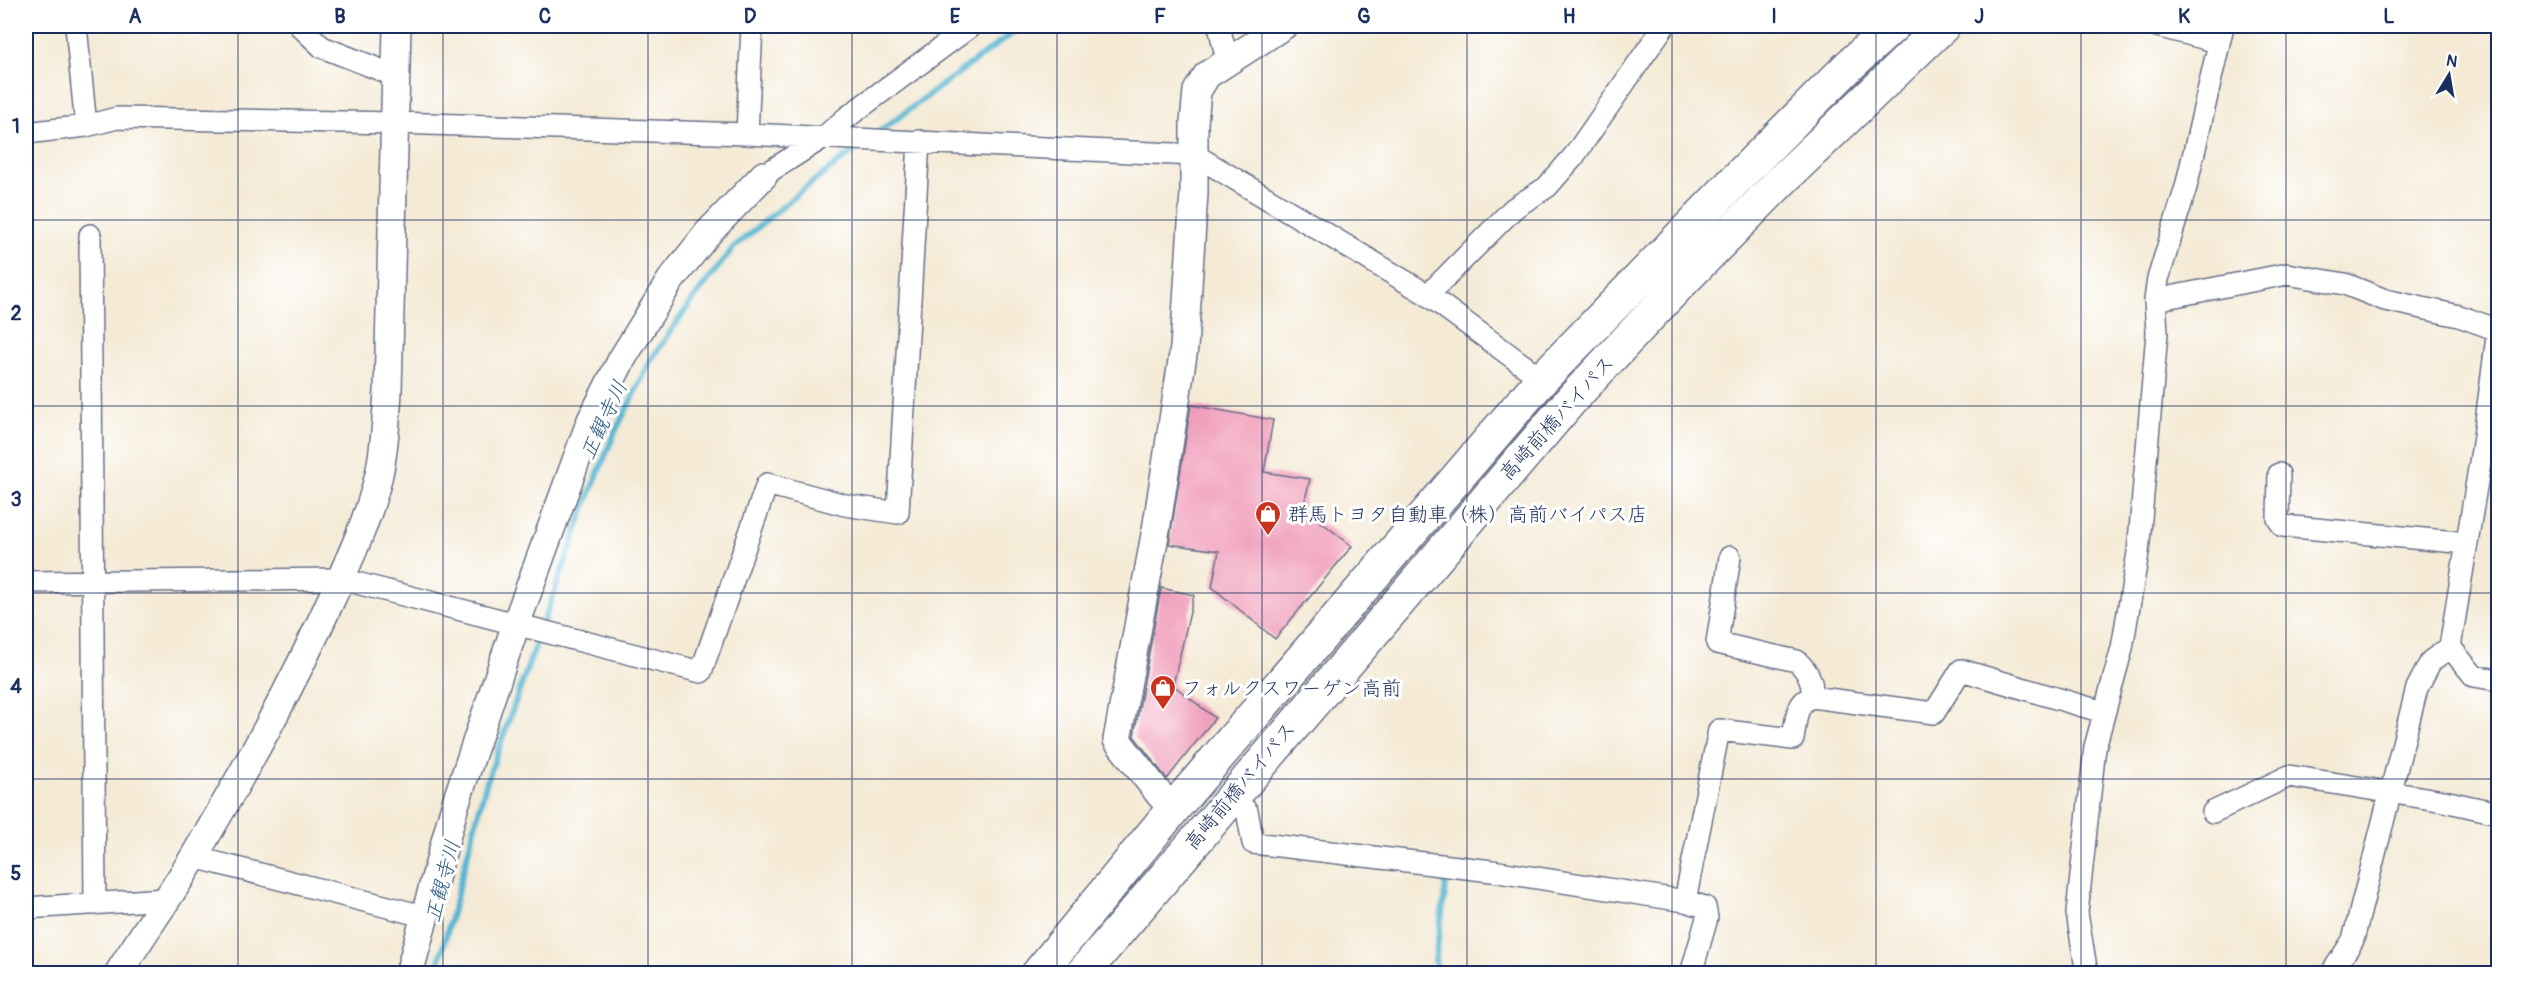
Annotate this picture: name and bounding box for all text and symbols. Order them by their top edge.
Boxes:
text: A [129,4,142,29]
text: B [334,4,346,29]
text: C [539,4,551,29]
text: D [744,4,757,29]
text: E [950,4,961,29]
text: F [1154,4,1166,29]
text: G [1357,4,1371,29]
text: H [1563,4,1576,29]
text: I [1771,4,1777,29]
text: J [1974,4,1984,29]
text: K [2178,4,2190,29]
text: L [2383,4,2395,29]
north arrow [2419,45,2479,105]
text: N [2444,50,2459,72]
text: 1 [12,114,20,139]
text: 2 [10,301,22,326]
street label: 高崎前橋バイパス [1494,350,1620,486]
water label: 正観寺川 [574,376,634,464]
text: 3 [10,487,22,512]
shop icon: 群馬トヨタ自動車（株）高前バイパス店 [1253,499,1283,537]
place label: 群馬トヨタ自動車（株）高前バイパス店 [1288,502,1648,527]
shop icon: フォルクスワーゲン高前 [1148,673,1178,711]
text: 4 [10,674,22,699]
place label: フォルクスワーゲン高前 [1182,676,1402,701]
street label: 高崎前橋バイパス [1179,717,1301,855]
water label: 正観寺川 [419,837,467,925]
text: 5 [11,861,22,886]

